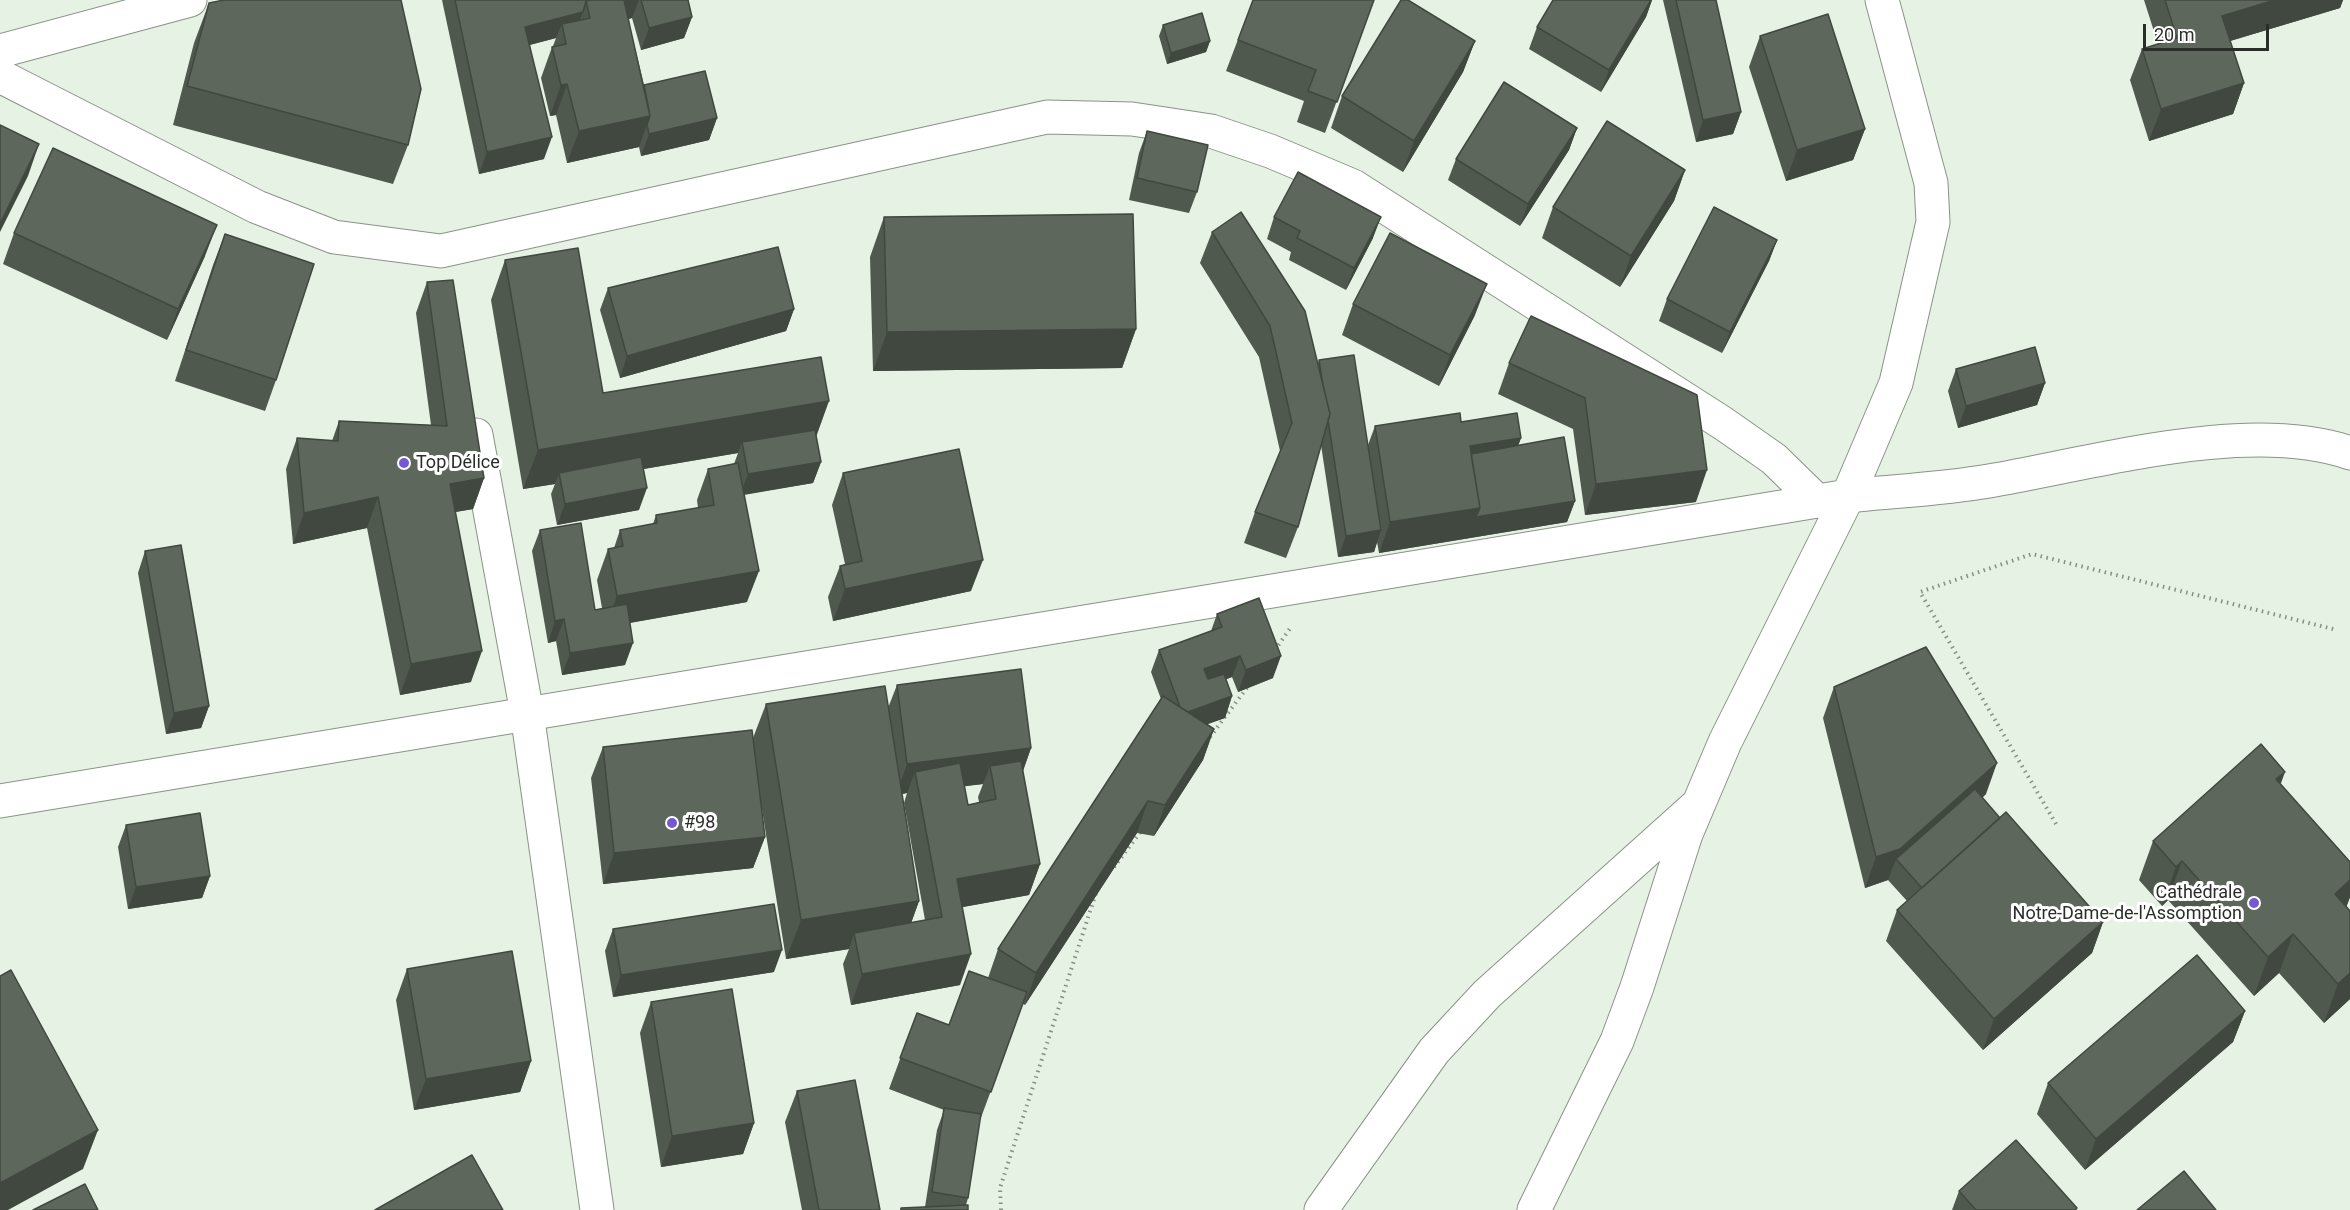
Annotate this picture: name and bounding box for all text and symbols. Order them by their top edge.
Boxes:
scale bar [2146,12,2272,50]
text: 20 m [2154,24,2194,45]
place label: Top Délice [416,452,500,474]
marker: Top Délice [397,456,411,470]
place label: #98 [684,812,715,834]
marker: #98 [665,816,679,830]
place label: Cathédrale Notre-Dame-de-l'Assomption [2013,882,2242,924]
marker: Cathédrale Notre-Dame-de-l'Assomption [2247,896,2261,910]

